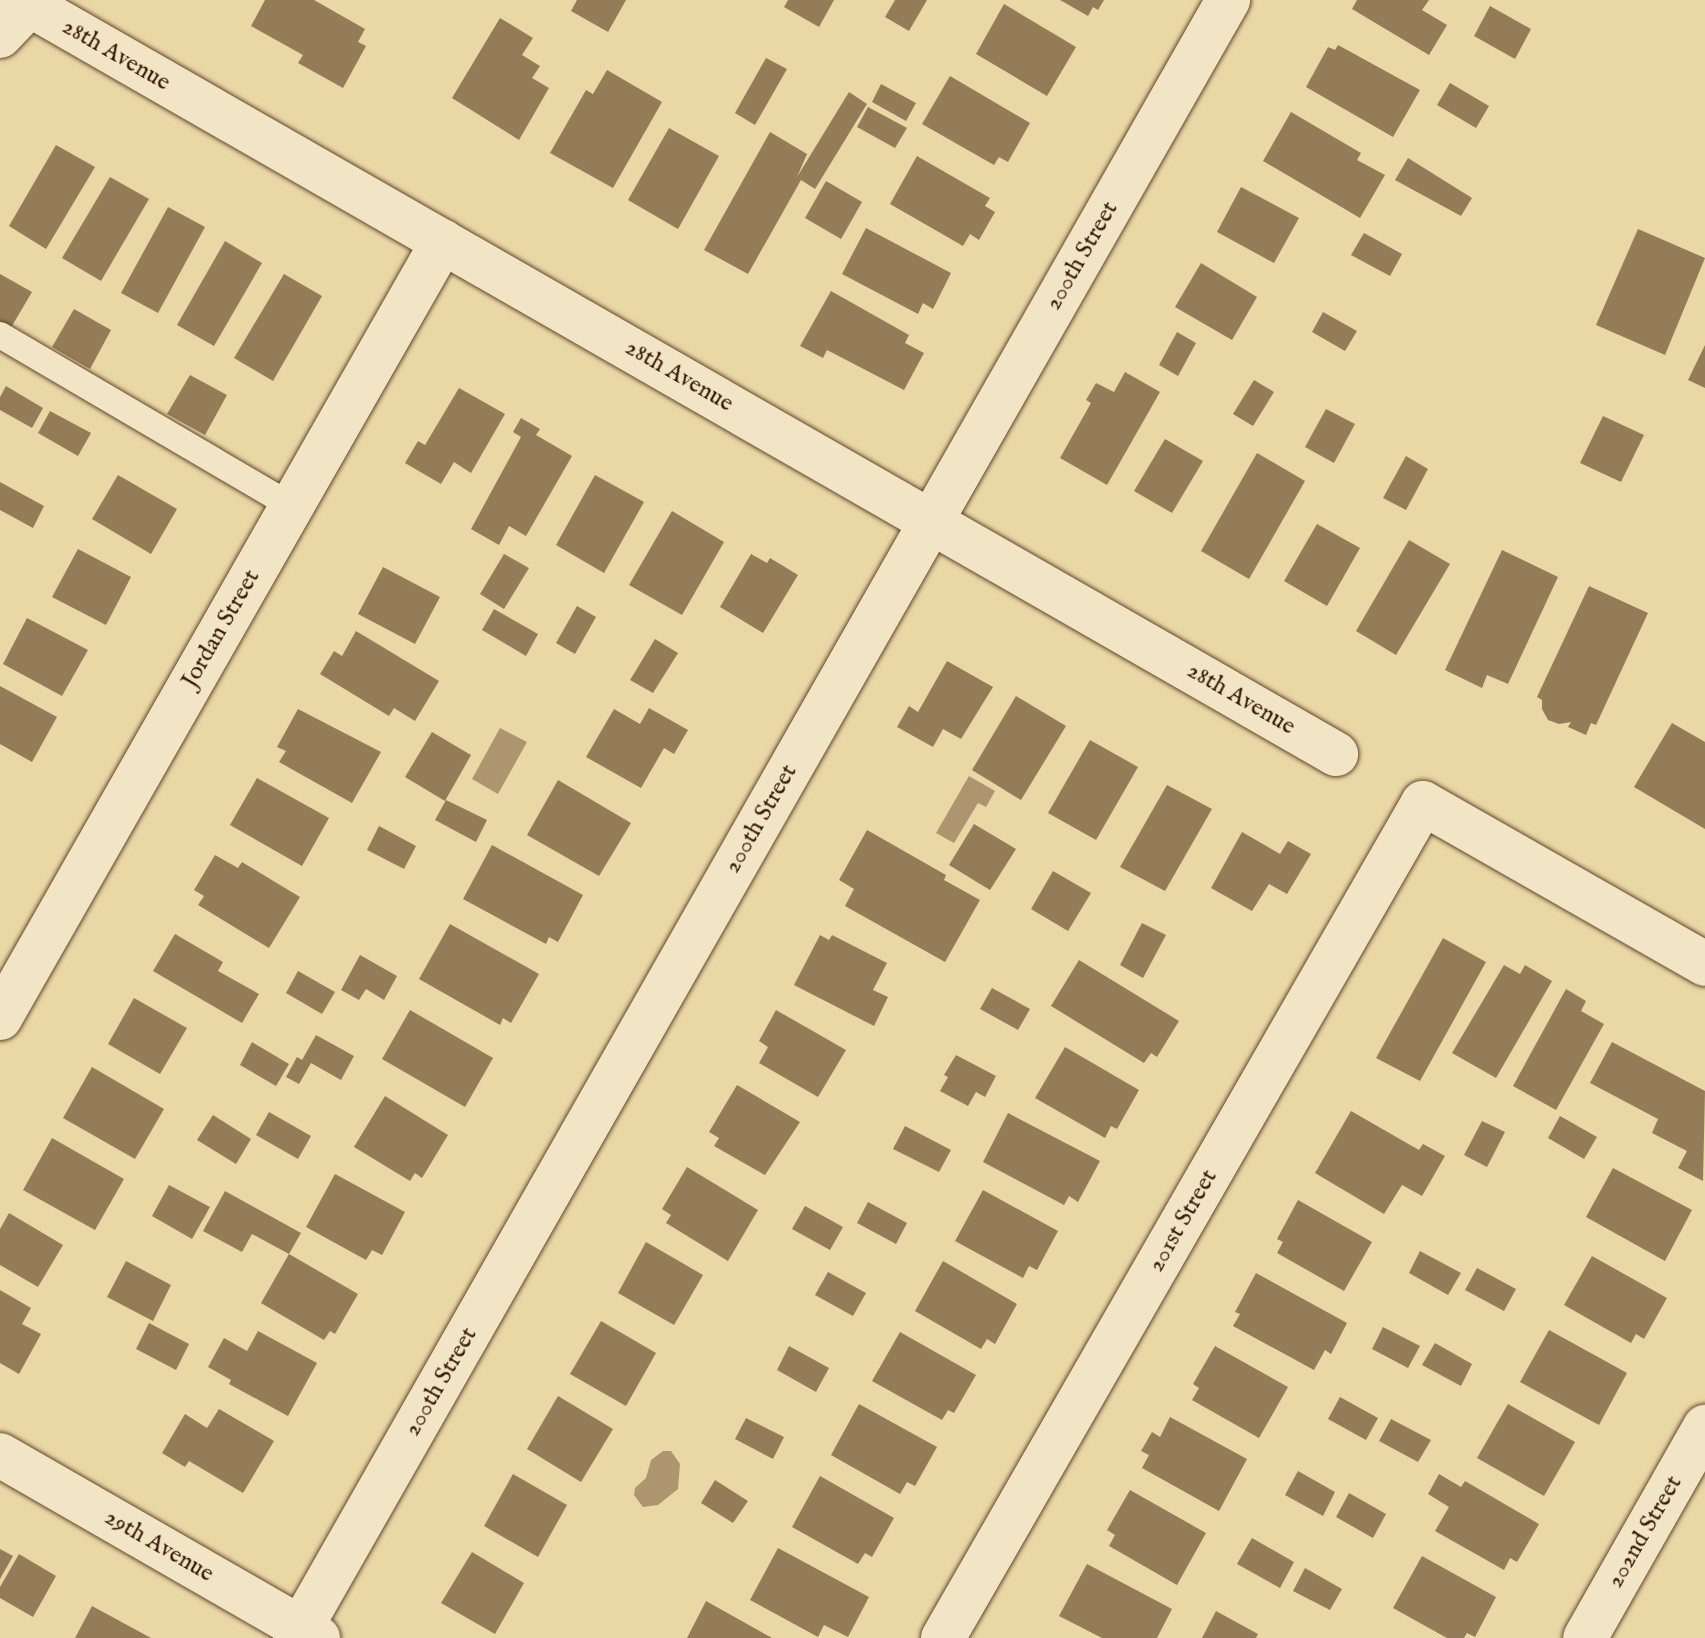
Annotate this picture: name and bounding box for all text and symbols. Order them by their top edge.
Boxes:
street label: 28th Avenue [57,12,175,98]
street label: 200th Street [1039,197,1125,315]
street label: 28th Avenue [620,333,738,419]
street label: Jordan Street [176,565,266,693]
street label: 28th Avenue [1182,656,1300,742]
street label: 200th Street [718,760,804,878]
street label: 201st Street [1142,1165,1224,1277]
street label: 200th Street [398,1323,484,1441]
street label: 202nd Street [1601,1471,1689,1593]
street label: 29th Avenue [99,1503,219,1589]

